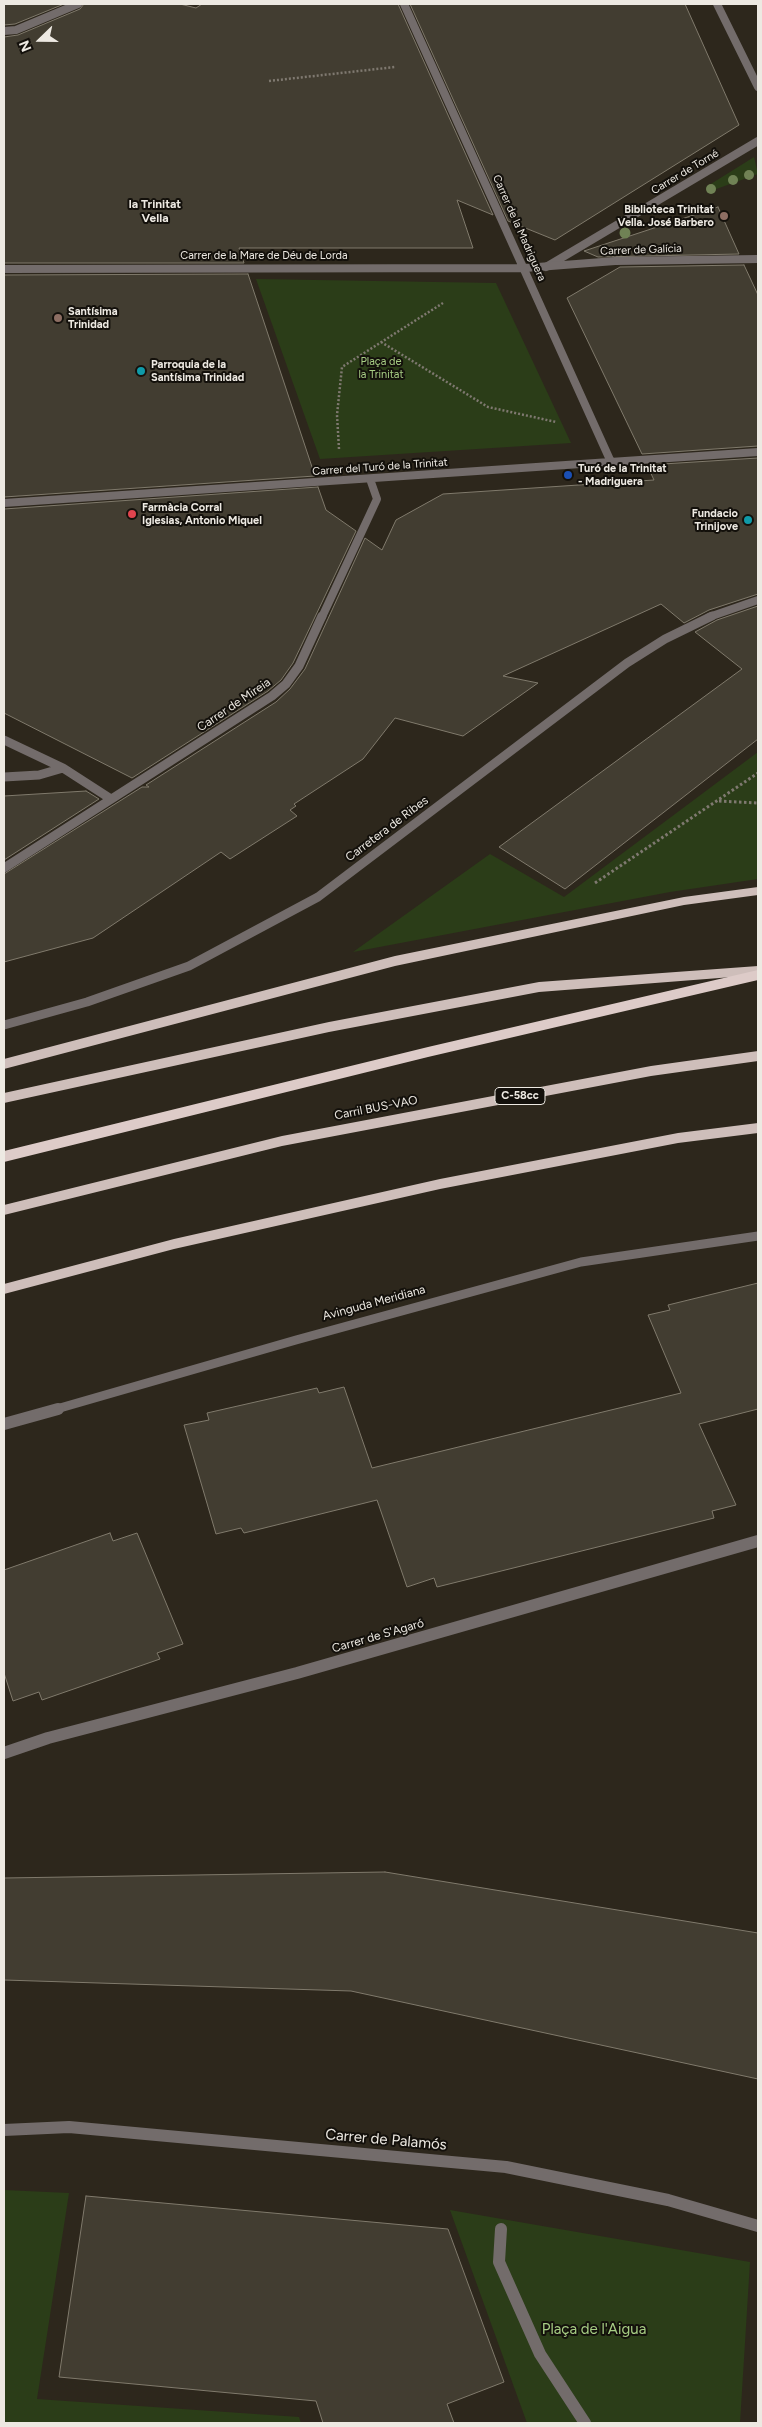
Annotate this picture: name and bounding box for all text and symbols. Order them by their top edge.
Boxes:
north arrow [15,15,65,65]
text: N [16,38,36,54]
street label: Carrer de Torné [649,147,721,197]
street label: Carrer de la Madriguera [490,173,548,283]
district label: la Trinitat Vella [129,197,181,225]
place label: Biblioteca Trinitat Vella. José Barbero [617,203,714,229]
marker: Biblioteca Trinitat Vella. José Barbero [718,210,730,222]
street label: Carrer de Galícia [600,242,682,258]
street label: Carrer de la Mare de Déu de Lorda [180,249,348,263]
place label: Santísima Trinidad [68,305,118,331]
marker: Santísima Trinidad [52,312,64,324]
park label: Plaça de la Trinitat [358,355,404,381]
place label: Parroquia de la Santísima Trinidad [151,358,244,384]
marker: Parroquia de la Santísima Trinidad [135,365,147,377]
street label: Carrer del Turó de la Trinitat [312,456,448,478]
place label: Turó de la Trinitat - Madriguera [578,462,667,488]
marker: Turó de la Trinitat - Madriguera [562,469,574,481]
place label: Farmàcia Corral Iglesias, Antonio Miquel [142,501,262,527]
place label: Fundacio Trinijove [692,507,738,533]
marker: Farmàcia Corral Iglesias, Antonio Miquel [126,508,138,520]
marker: Fundacio Trinijove [742,514,754,526]
street label: Carrer de Mireia [195,675,273,735]
street label: Carretera de Ribes [343,793,431,865]
road number: C-58cc [495,1088,545,1104]
street label: Carril BUS-VAO [333,1093,419,1123]
street label: Avinguda Meridiana [321,1282,427,1324]
street label: Carrer de S'Agaró [330,1616,426,1656]
street label: Carrer de Palamós [325,2126,447,2154]
park label: Plaça de l'Aigua [542,2321,646,2339]

